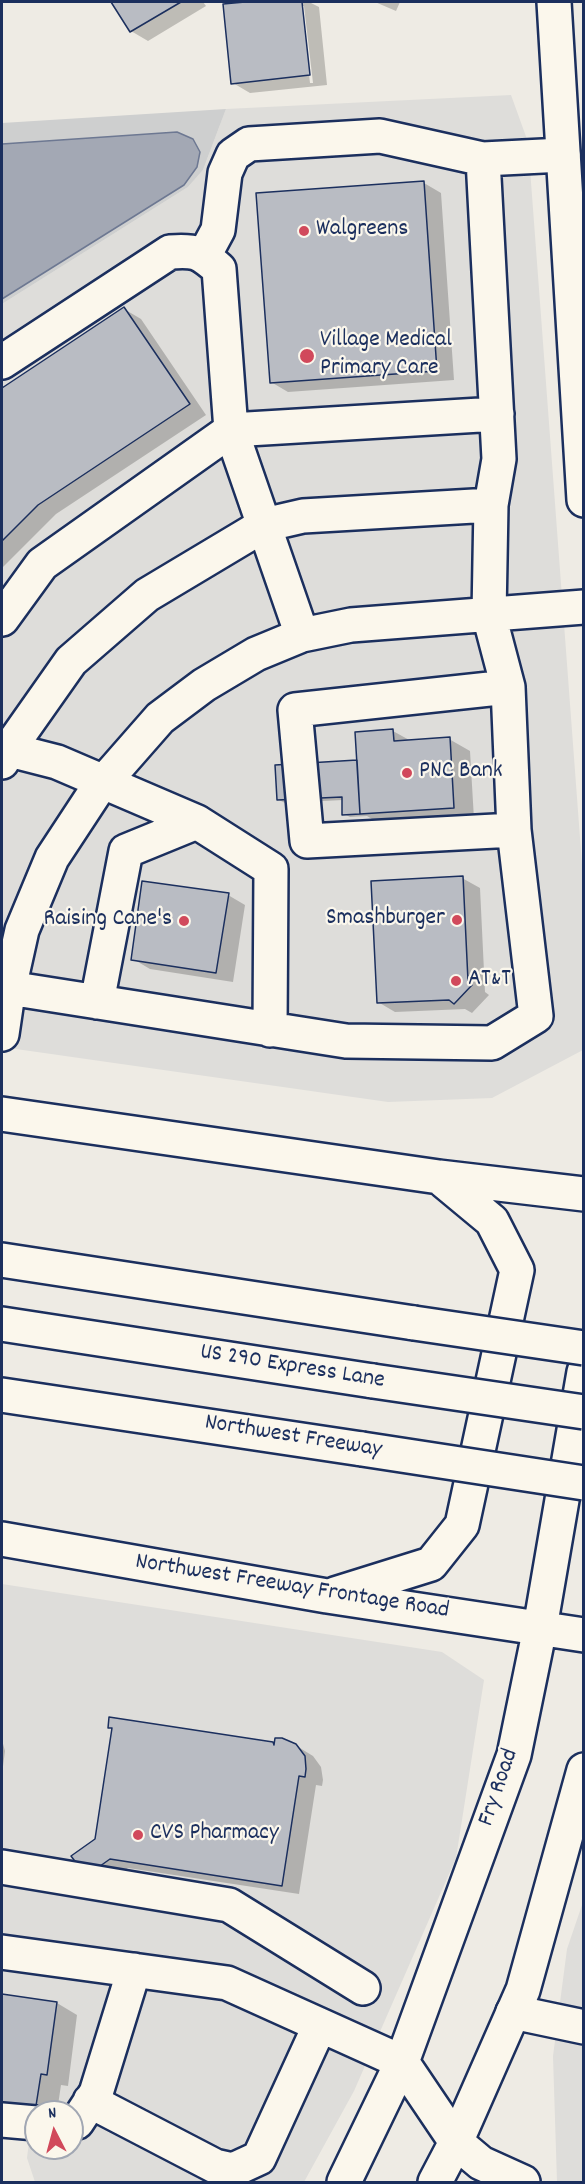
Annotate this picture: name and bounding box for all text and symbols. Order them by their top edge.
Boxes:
place label: Walgreens [316,217,408,245]
marker: Walgreens [297,224,311,238]
place label: Village Medical Primary Care [320,328,452,384]
marker: Village Medical Primary Care [298,347,316,365]
place label: PNC Bank [419,759,503,787]
marker: PNC Bank [400,766,414,780]
place label: Smashburger [326,906,445,934]
place label: Raising Cane's [43,907,172,935]
marker: Smashburger [450,913,464,927]
marker: Raising Cane's [177,914,191,928]
place label: AT&T [468,967,511,995]
marker: AT&T [449,974,463,988]
street label: US 290 Express Lane [198,1339,386,1397]
street label: Northwest Freeway [202,1410,384,1466]
street label: Northwest Freeway Frontage Road [133,1549,451,1627]
street label: Fry Road [473,1746,527,1830]
place label: CVS Pharmacy [150,1821,279,1849]
marker: CVS Pharmacy [131,1828,145,1842]
north arrow [24,2100,84,2160]
text: N [47,2102,57,2125]

